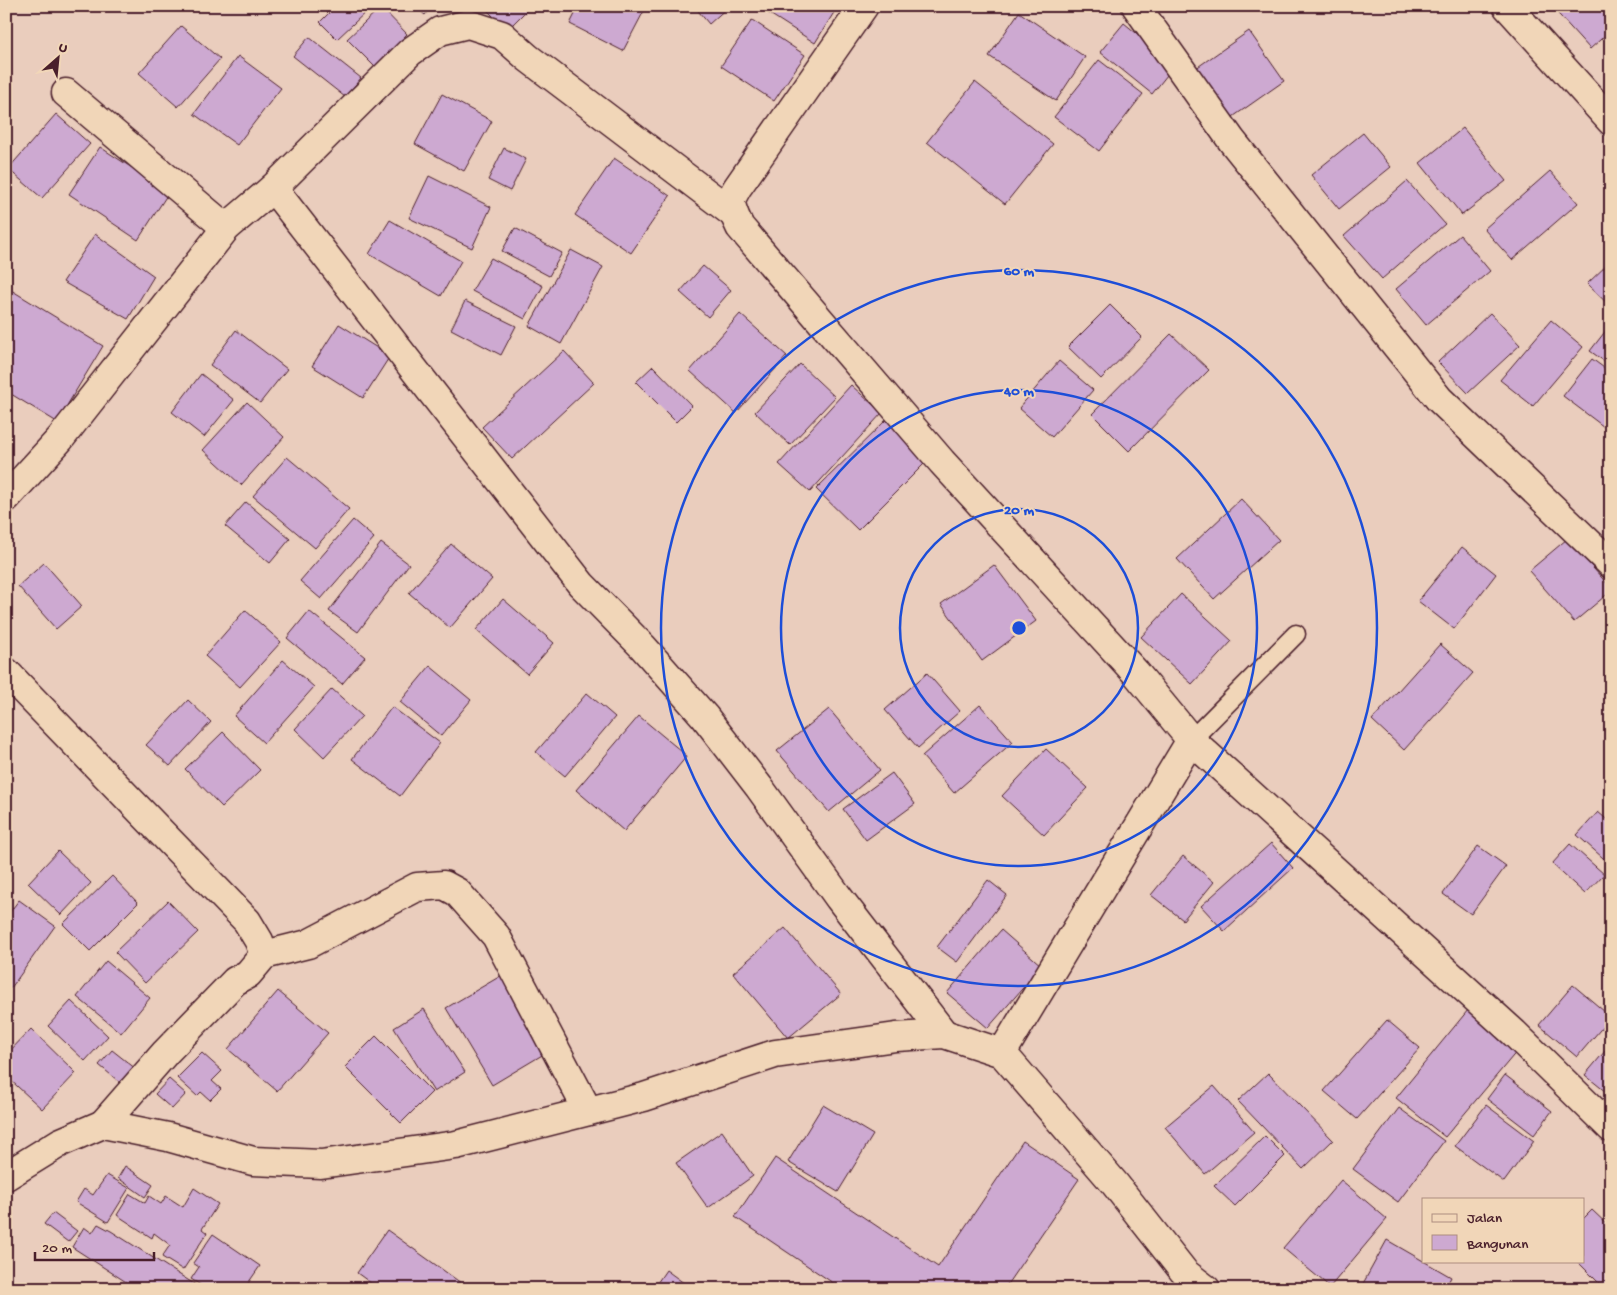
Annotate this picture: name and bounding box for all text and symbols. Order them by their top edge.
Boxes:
north arrow [32,32,82,82]
text: U [55,39,70,58]
text: 60 m [1004,263,1035,281]
text: 40 m [1003,383,1034,401]
text: 20 m [1004,502,1034,520]
centre of rings [1010,619,1028,637]
legend [1422,1198,1584,1262]
text: Jalan [1467,1210,1502,1228]
scale bar [35,1230,154,1262]
text: Bangunan [1466,1236,1528,1254]
text: 20 m [42,1240,72,1258]

